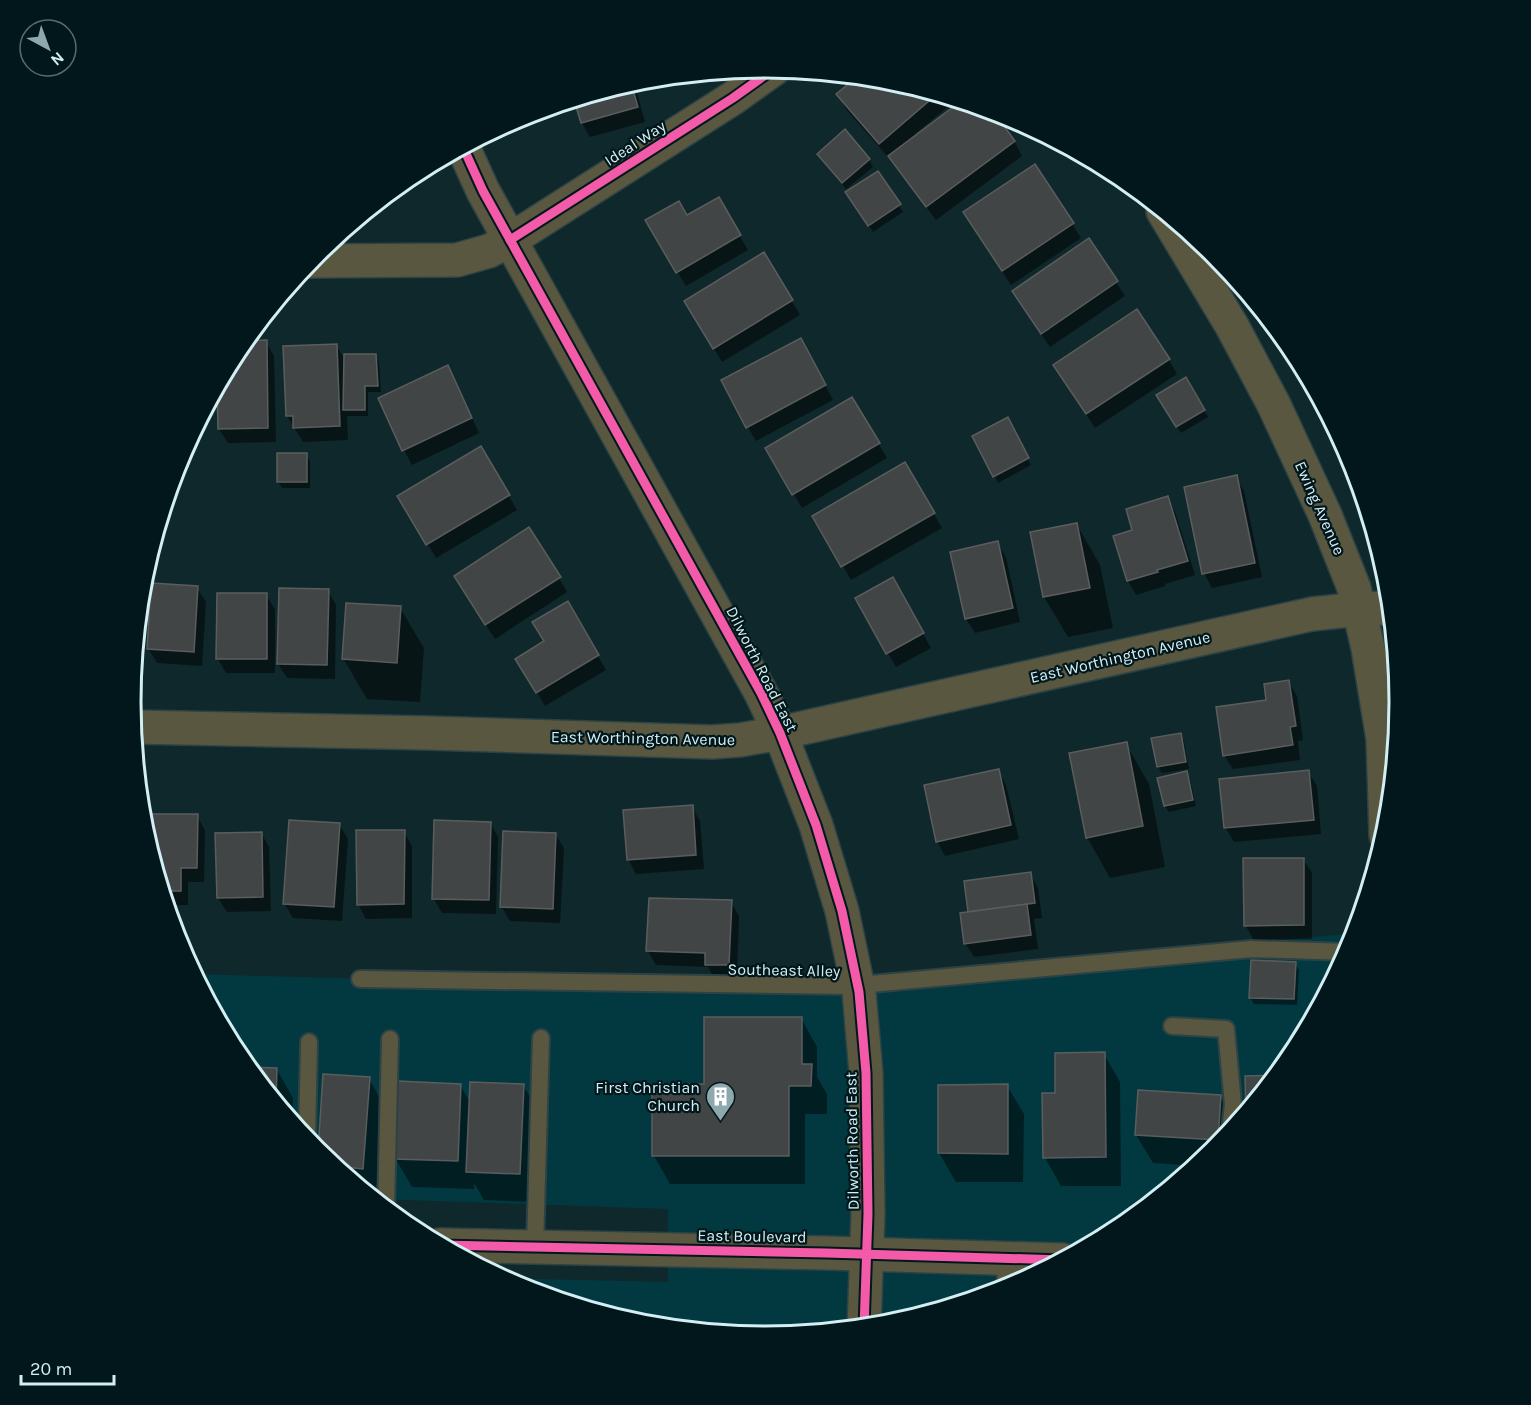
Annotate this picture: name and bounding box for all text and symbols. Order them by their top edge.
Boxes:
north arrow [18,18,78,78]
text: N [47,48,68,70]
street label: Ideal Way [601,116,670,170]
street label: Ewing Avenue [1291,458,1349,558]
street label: Dilworth Road East [722,603,802,735]
street label: East Worthington Avenue [1028,627,1212,687]
street label: East Worthington Avenue [551,727,735,749]
street label: Southeast Alley [727,960,841,980]
street label: Dilworth Road East [841,1072,863,1210]
place label: First Christian Church [595,1078,700,1115]
building icon: First Christian Church [705,1080,737,1122]
street label: East Boulevard [697,1226,807,1246]
scale bar [21,1348,114,1386]
text: 20 m [30,1358,72,1380]

